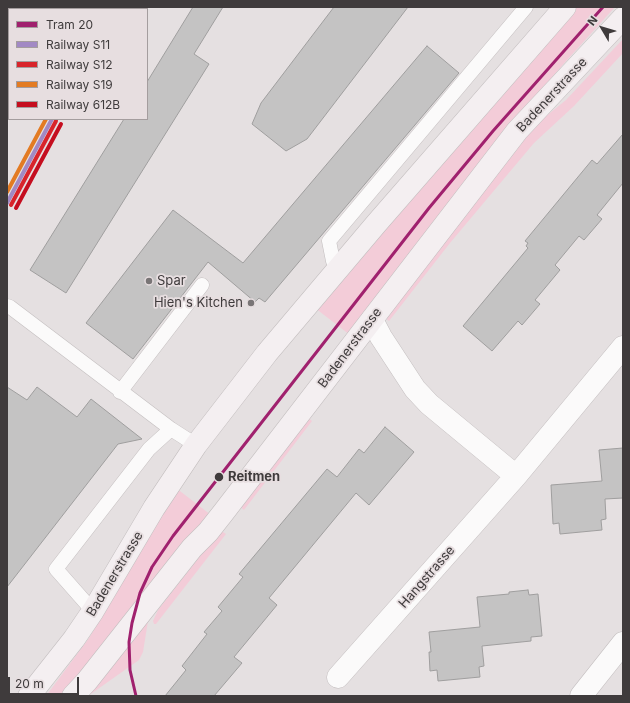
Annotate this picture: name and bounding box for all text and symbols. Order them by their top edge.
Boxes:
legend [8,8,148,120]
north arrow [582,8,622,48]
text: N [584,13,601,28]
text: Tram 20 [46,17,93,32]
text: Railway S11 [46,37,110,52]
street label: Badenerstrasse [514,55,590,135]
text: Railway S12 [46,57,113,72]
text: Railway S19 [46,77,113,92]
text: Railway 612B [46,97,120,112]
place label: Spar [157,273,186,289]
marker: Spar [144,276,154,286]
place label: Hien's Kitchen [154,295,243,311]
marker: Hien's Kitchen [246,298,256,308]
street label: Badenerstrasse [315,305,385,391]
place label: Reitmen [228,469,280,485]
marker: Reitmen [213,471,225,483]
street label: Badenerstrasse [84,529,146,619]
street label: Hangstrasse [396,543,458,611]
scale bar [10,669,81,695]
text: 20 m [15,676,44,691]

